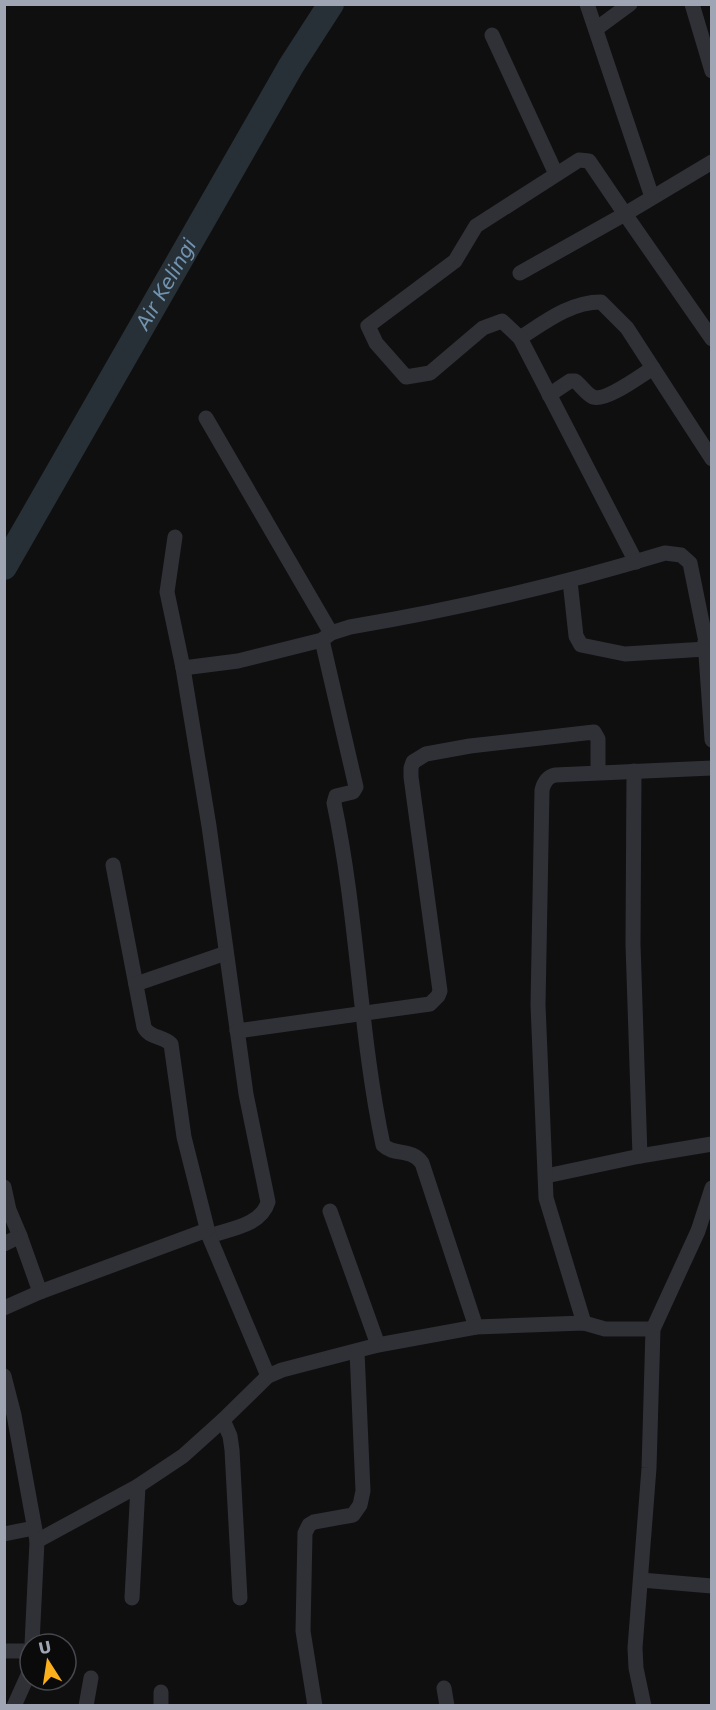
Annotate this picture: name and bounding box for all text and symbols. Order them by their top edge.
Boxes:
water label: Air Kelingi [130,234,202,335]
north arrow [18,1632,78,1692]
text: U [37,1637,53,1658]

